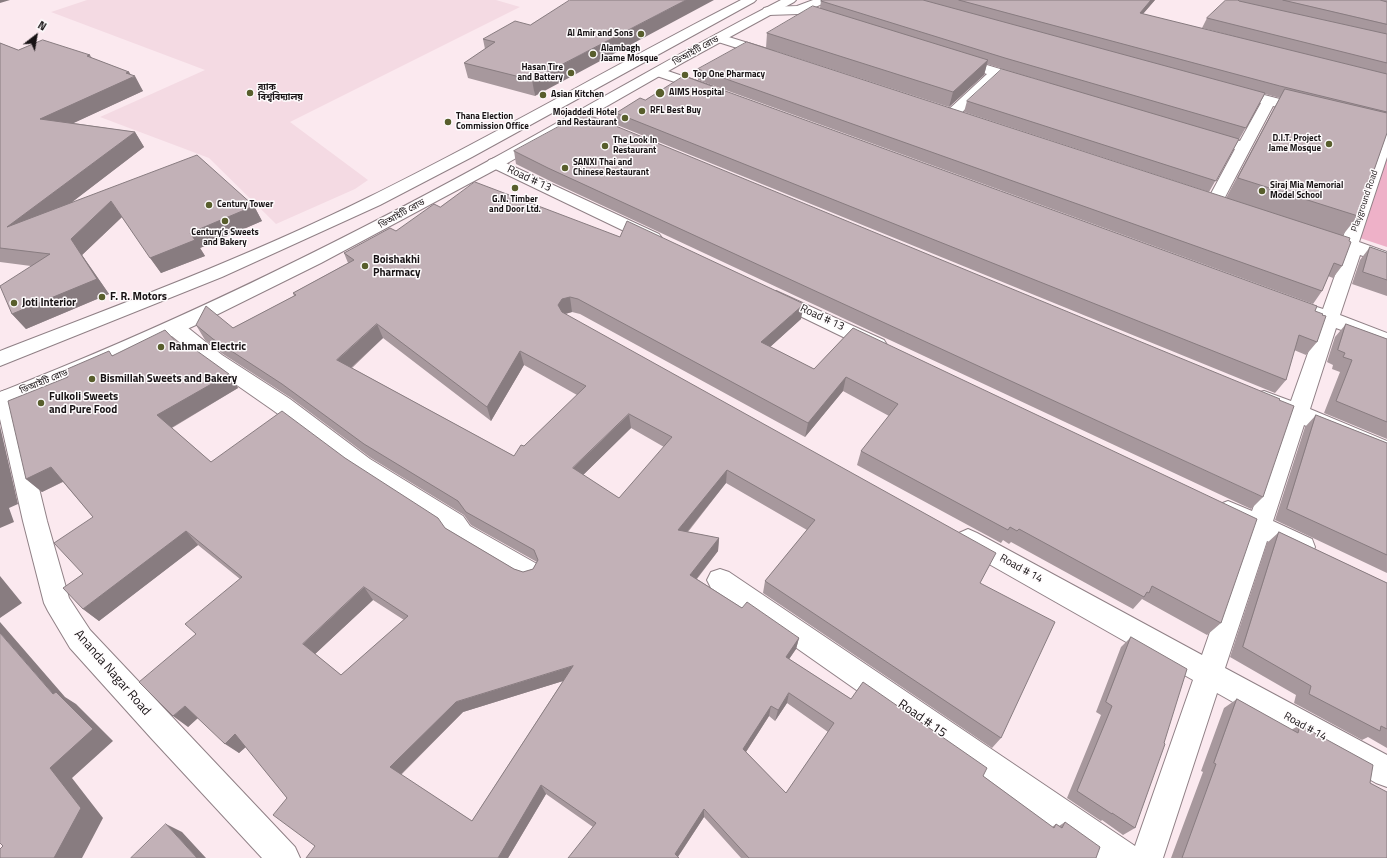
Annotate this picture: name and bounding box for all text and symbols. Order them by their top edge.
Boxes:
north arrow [16,16,56,56]
text: N [35,17,50,35]
place label: Al Amir and Sons [567,29,633,39]
marker: Al Amir and Sons [636,29,646,39]
street label: ডিআইটি রোড [671,34,721,68]
place label: Alambagh Jaame Mosque [601,44,658,65]
marker: Alambagh Jaame Mosque [588,49,598,59]
place label: Hasan Tire and Battery [517,63,563,84]
marker: Hasan Tire and Battery [566,68,576,78]
marker: Top One Pharmacy [680,70,690,80]
place label: Top One Pharmacy [693,70,765,80]
place label: ব্র্যাক বিশ্ববিদ্যালয় [258,83,303,104]
marker: AIMS Hospital [654,87,666,99]
marker: ব্র্যাক বিশ্ববিদ্যালয় [245,88,255,98]
place label: AIMS Hospital [669,88,724,98]
marker: Asian Kitchen [538,90,548,100]
place label: Asian Kitchen [551,90,604,100]
marker: RFL Best Buy [637,106,647,116]
place label: RFL Best Buy [650,106,701,116]
place label: Mojaddedi Hotel and Restaurant [553,108,617,129]
place label: Thana Election Commission Office [456,112,529,133]
marker: Mojaddedi Hotel and Restaurant [620,113,630,123]
marker: Thana Election Commission Office [443,117,453,127]
place label: D.I.T. Project Jame Mosque [1268,134,1321,155]
place label: The Look In Restaurant [613,136,657,157]
marker: D.I.T. Project Jame Mosque [1324,139,1334,149]
marker: The Look In Restaurant [600,141,610,151]
place label: SANXI Thai and Chinese Restaurant [573,158,649,179]
street label: Road # 13 [505,163,553,195]
marker: SANXI Thai and Chinese Restaurant [560,163,570,173]
street label: Playground Road [1349,169,1381,233]
place label: Siraj Mia Memorial Model School [1270,181,1343,202]
marker: G.N. Timber and Door Ltd. [510,183,520,193]
marker: Siraj Mia Memorial Model School [1257,186,1267,196]
place label: G.N. Timber and Door Ltd. [489,195,541,216]
street label: ডিআইটি রোড [377,197,427,231]
marker: Century Tower [204,200,214,210]
place label: Century Tower [217,200,273,210]
marker: Century’s Sweets and Bakery [220,216,230,226]
place label: Century’s Sweets and Bakery [191,228,259,249]
place label: Boishakhi Pharmacy [373,253,421,279]
marker: Boishakhi Pharmacy [360,261,370,271]
place label: F. R. Motors [110,290,167,304]
marker: F. R. Motors [97,292,107,302]
place label: Joti Interior [22,296,76,310]
marker: Joti Interior [9,298,19,308]
street label: Road # 13 [798,302,846,334]
place label: Rahman Electric [169,340,246,354]
marker: Rahman Electric [156,342,166,352]
street label: ডিআইটি রোড [18,367,70,397]
place label: Bismillah Sweets and Bakery [100,372,237,386]
marker: Bismillah Sweets and Bakery [87,374,97,384]
place label: Fulkoli Sweets and Pure Food [49,390,118,416]
marker: Fulkoli Sweets and Pure Food [36,398,46,408]
street label: Road # 14 [997,552,1045,586]
street label: Ananda Nagar Road [71,627,153,719]
street label: Road # 15 [895,697,949,741]
street label: Road # 14 [1281,710,1329,744]

